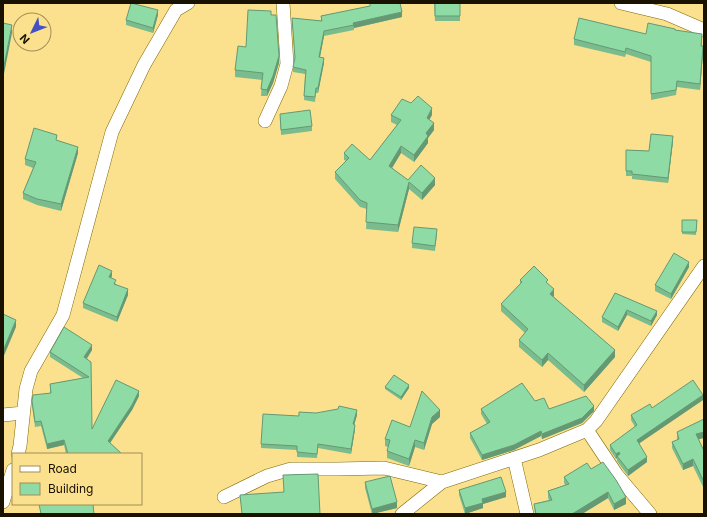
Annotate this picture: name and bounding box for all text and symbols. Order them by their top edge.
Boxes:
north arrow [12,12,52,52]
text: N [17,31,33,47]
legend [12,453,142,505]
text: Road [48,461,77,476]
text: Building [48,481,93,496]

